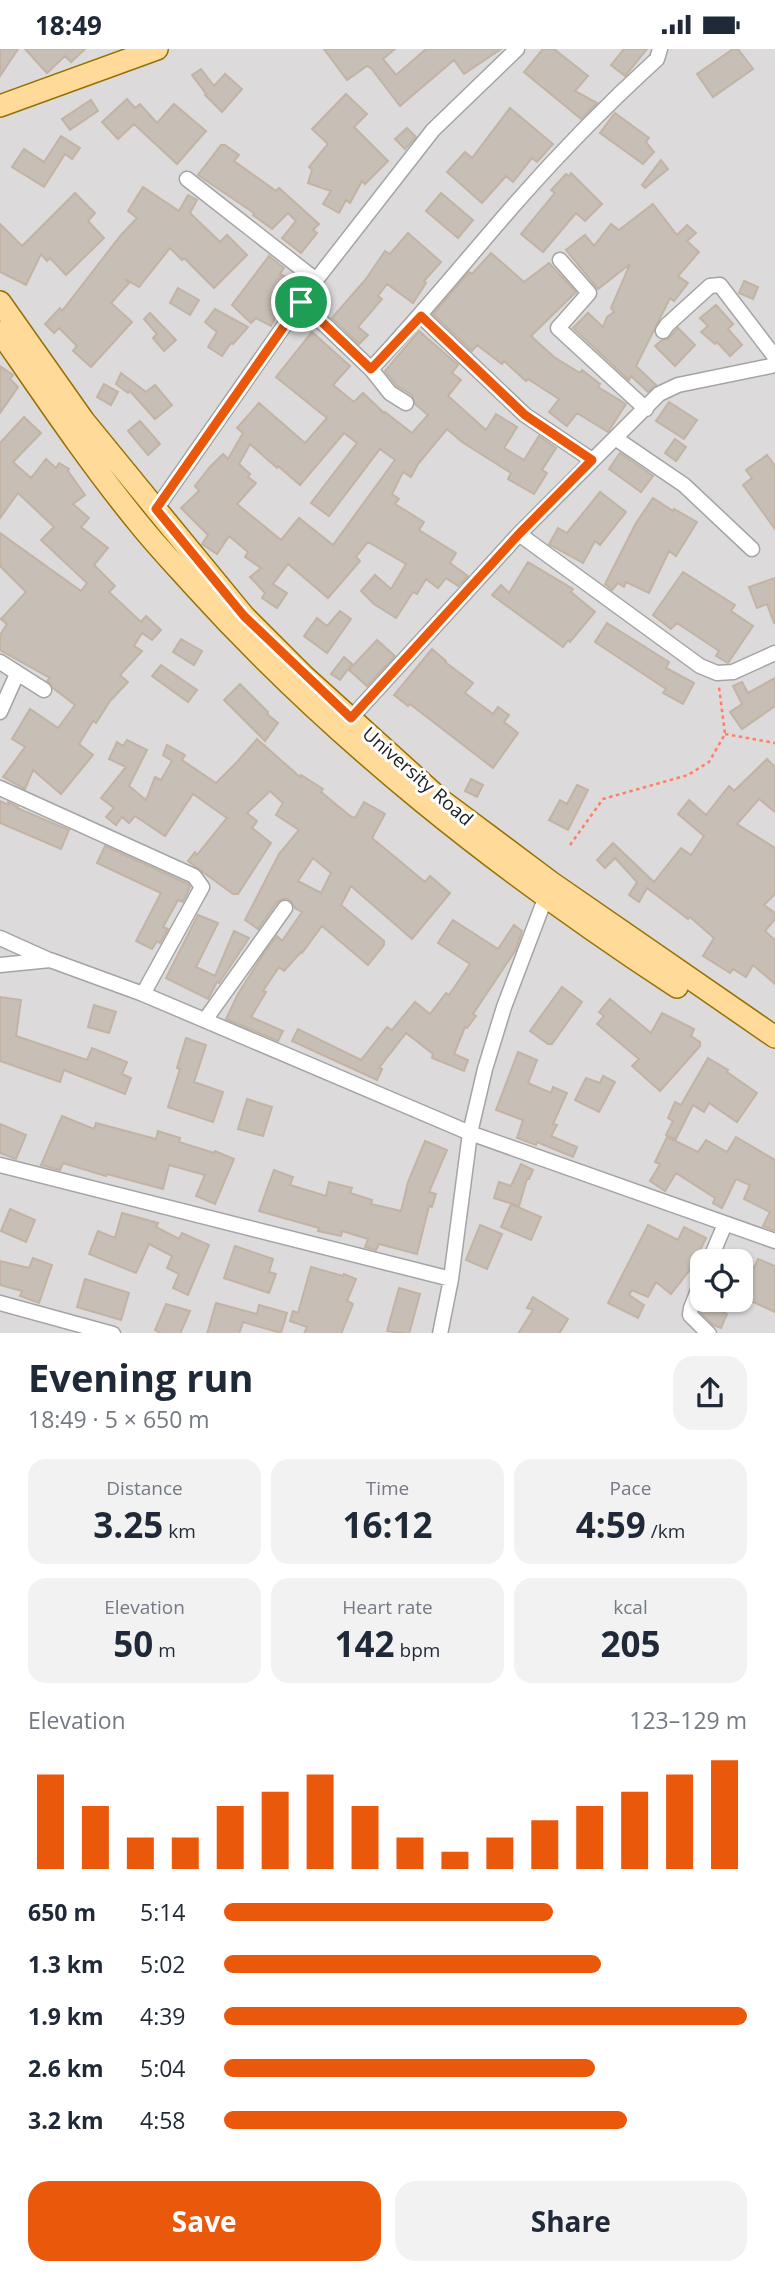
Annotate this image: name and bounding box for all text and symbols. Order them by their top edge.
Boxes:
text: 18:49 [35,7,102,43]
pin [271,272,331,332]
icon: arrive [282,283,320,321]
street label: University Road [357,721,479,831]
map controls [690,1249,753,1312]
button: locate [690,1249,753,1312]
text: Evening run [28,1351,253,1403]
button: share [673,1356,747,1430]
text: 18:49 · 5 × 650 m [28,1403,210,1435]
text: Distance [106,1475,183,1501]
text: Time [366,1475,409,1501]
text: Pace [610,1475,651,1501]
text: 3.25 [93,1501,163,1548]
text: 16:12 [342,1501,433,1548]
text: 4:59 [576,1501,646,1548]
text: km [163,1518,196,1544]
text: /km [646,1518,685,1544]
text: Elevation [104,1594,185,1620]
text: Heart rate [342,1594,433,1620]
text: kcal [613,1594,648,1620]
text: 50 [113,1620,153,1667]
text: 142 [335,1620,395,1667]
text: 205 [600,1620,661,1667]
text: m [153,1637,176,1663]
text: bpm [395,1637,440,1663]
text: Elevation [28,1704,126,1736]
text: 123–129 m [629,1704,747,1736]
text: 650 m [28,1896,96,1928]
text: 5:14 [140,1896,186,1928]
text: 1.3 km [28,1948,104,1980]
text: 5:02 [140,1948,186,1980]
text: 1.9 km [28,2000,104,2032]
text: 4:39 [140,2000,186,2032]
text: 2.6 km [28,2052,104,2084]
text: 5:04 [140,2052,186,2084]
text: 3.2 km [28,2104,104,2136]
text: 4:58 [140,2104,186,2136]
button: Save [28,2181,381,2261]
button: Share [395,2181,747,2261]

